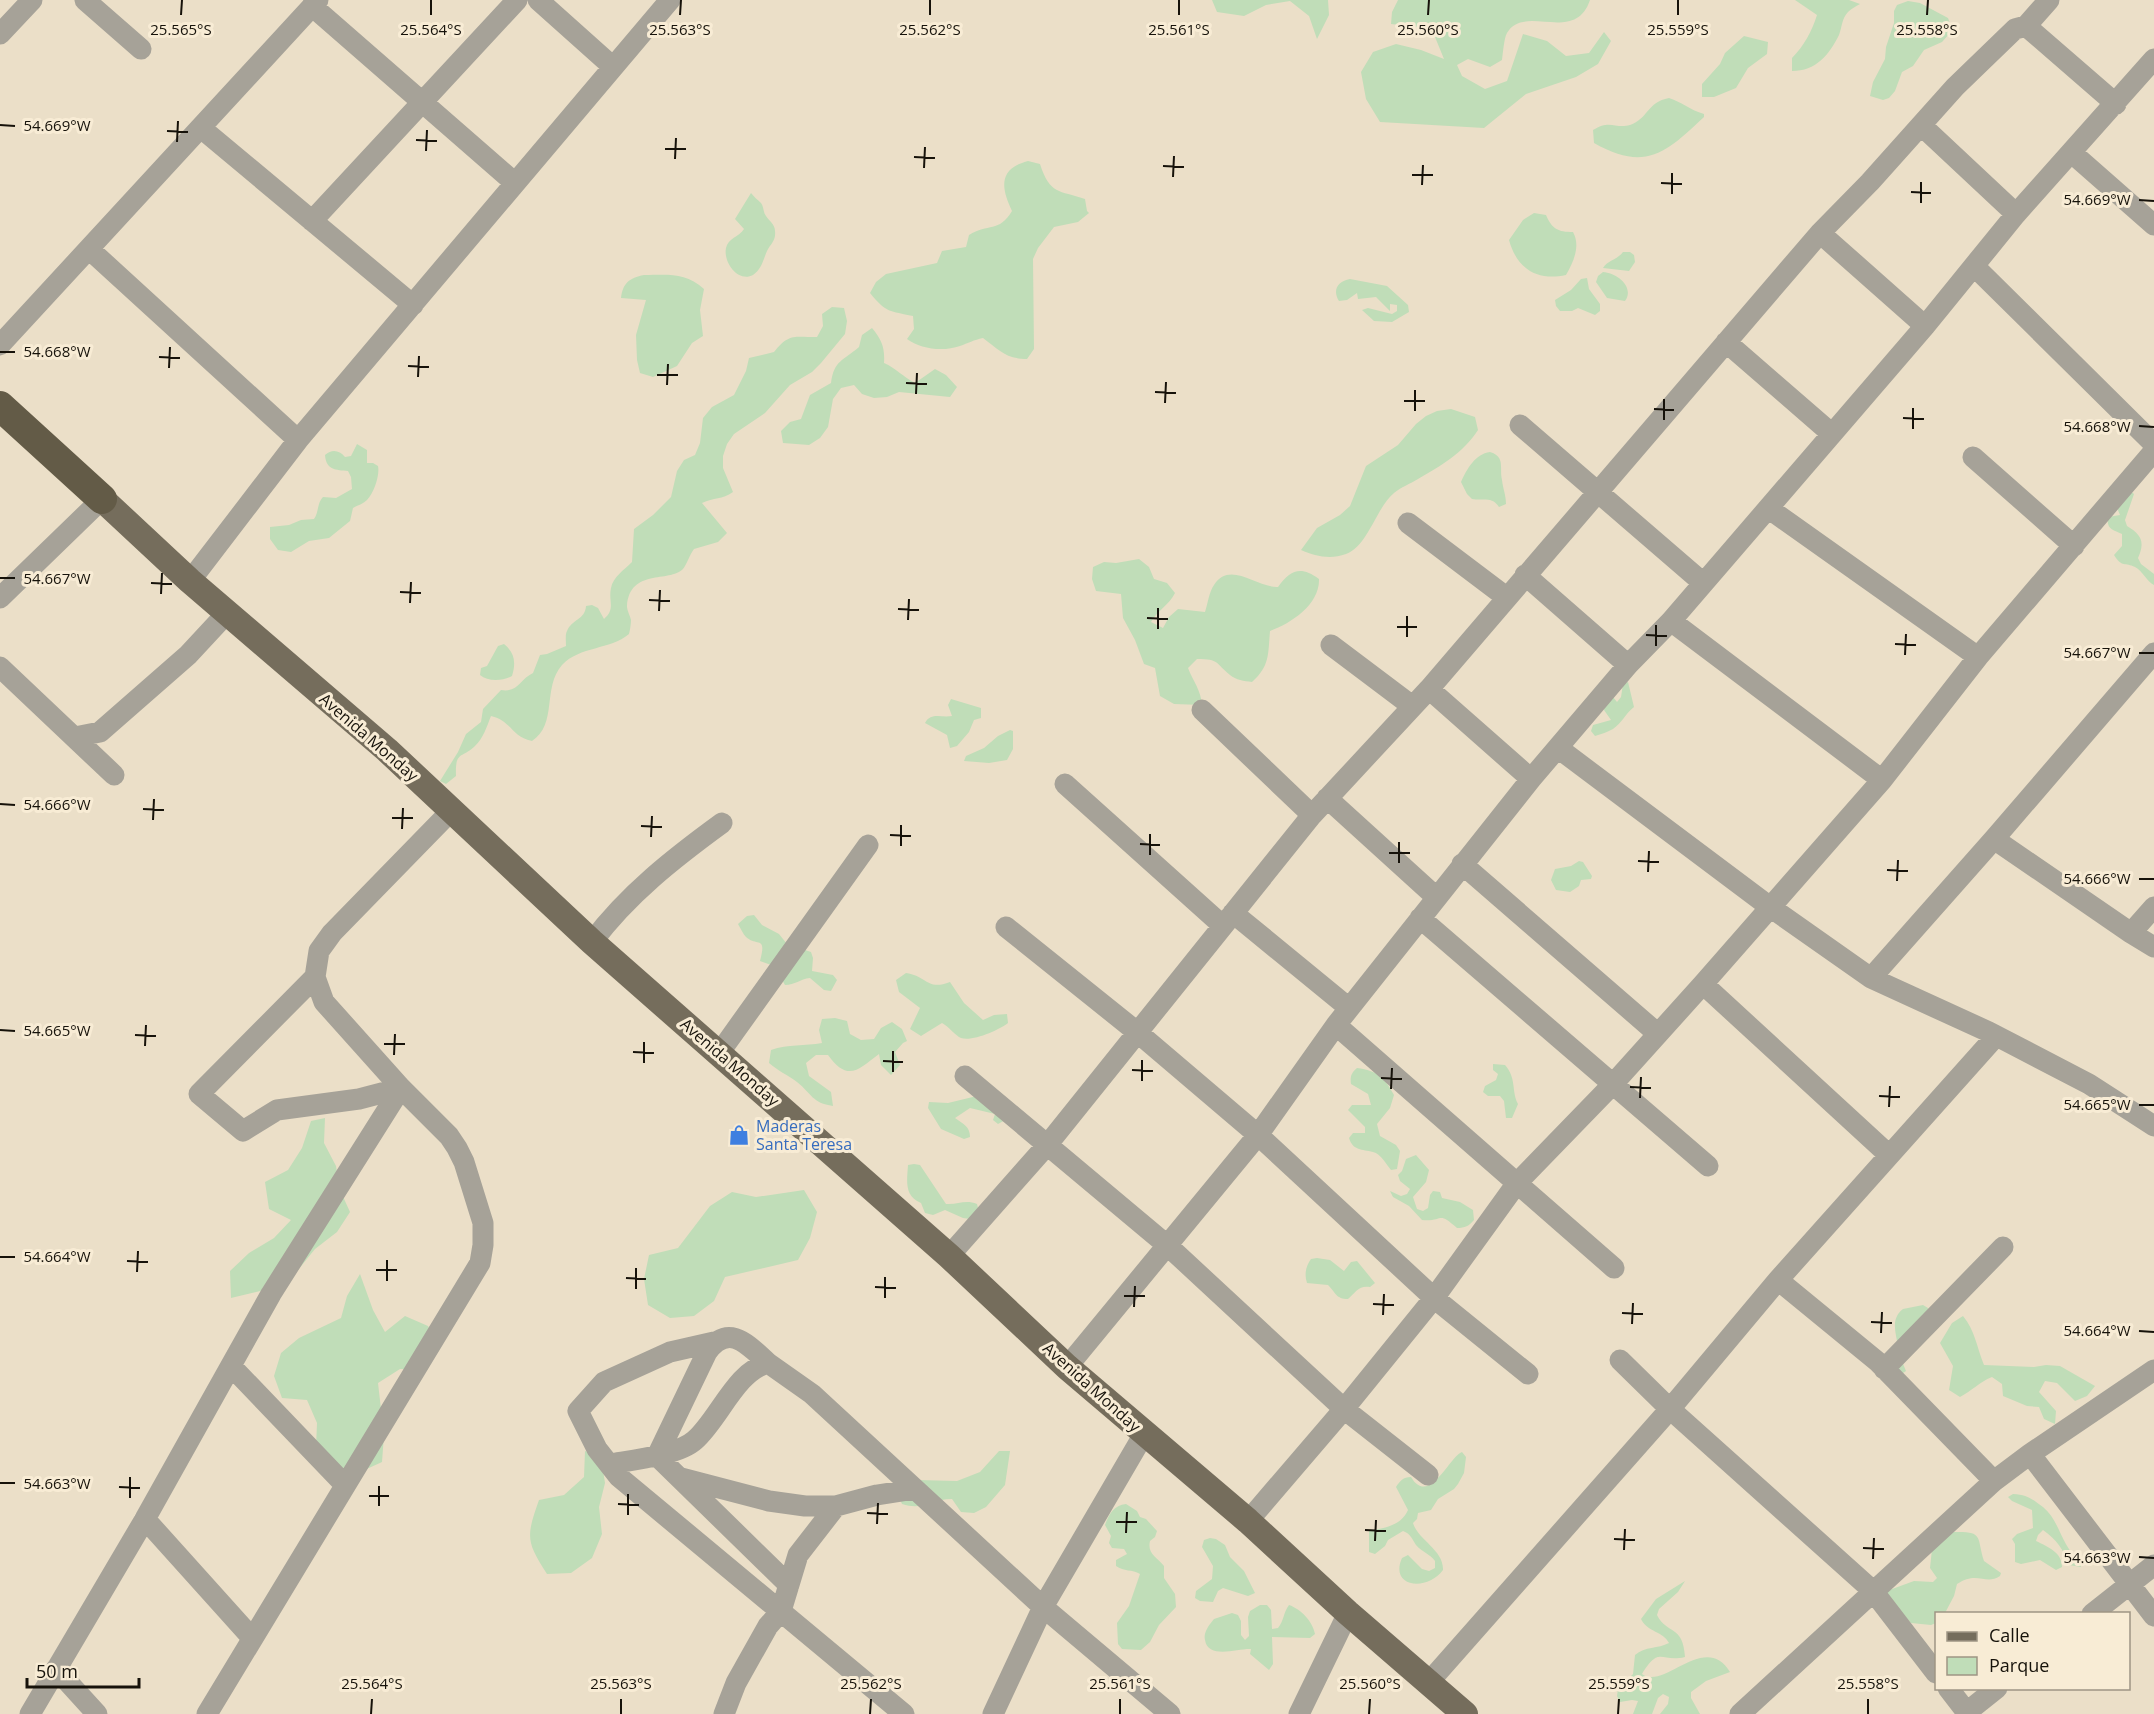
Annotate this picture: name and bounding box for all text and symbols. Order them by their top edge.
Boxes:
text: 25.565°S [150,19,212,39]
text: 25.564°S [400,19,462,39]
text: 25.563°S [649,19,711,39]
text: 25.562°S [899,19,961,39]
text: 25.561°S [1148,19,1210,39]
text: 25.560°S [1397,19,1459,39]
text: 25.559°S [1647,19,1709,39]
text: 25.558°S [1896,19,1958,39]
text: 54.669°W [23,115,91,135]
text: 54.669°W [2063,189,2131,209]
text: 54.668°W [23,341,91,361]
text: 54.668°W [2063,416,2131,436]
text: 54.667°W [23,568,91,588]
text: 54.667°W [2063,642,2131,662]
street label: Avenida Monday [315,688,424,787]
text: 54.666°W [23,794,91,814]
text: 54.666°W [2063,868,2131,888]
street label: Avenida Monday [676,1013,785,1112]
text: 54.665°W [23,1020,91,1040]
text: 54.665°W [2063,1094,2131,1114]
place label: Maderas Santa Teresa [756,1115,852,1155]
shop icon: Maderas Santa Teresa [727,1123,751,1147]
text: 54.664°W [23,1246,91,1266]
text: 54.664°W [2063,1320,2131,1340]
street label: Avenida Monday [1038,1337,1146,1437]
text: 54.663°W [23,1473,91,1493]
text: 54.663°W [2063,1547,2131,1567]
legend [1935,1612,2130,1690]
text: Calle [1989,1623,2030,1647]
scale bar [27,1651,140,1689]
text: Parque [1989,1653,2049,1677]
text: 50 m [36,1659,78,1683]
text: 25.564°S [341,1673,403,1693]
text: 25.563°S [590,1673,652,1693]
text: 25.562°S [840,1673,902,1693]
text: 25.561°S [1089,1673,1151,1693]
text: 25.560°S [1339,1673,1401,1693]
text: 25.559°S [1588,1673,1650,1693]
text: 25.558°S [1837,1673,1899,1693]

